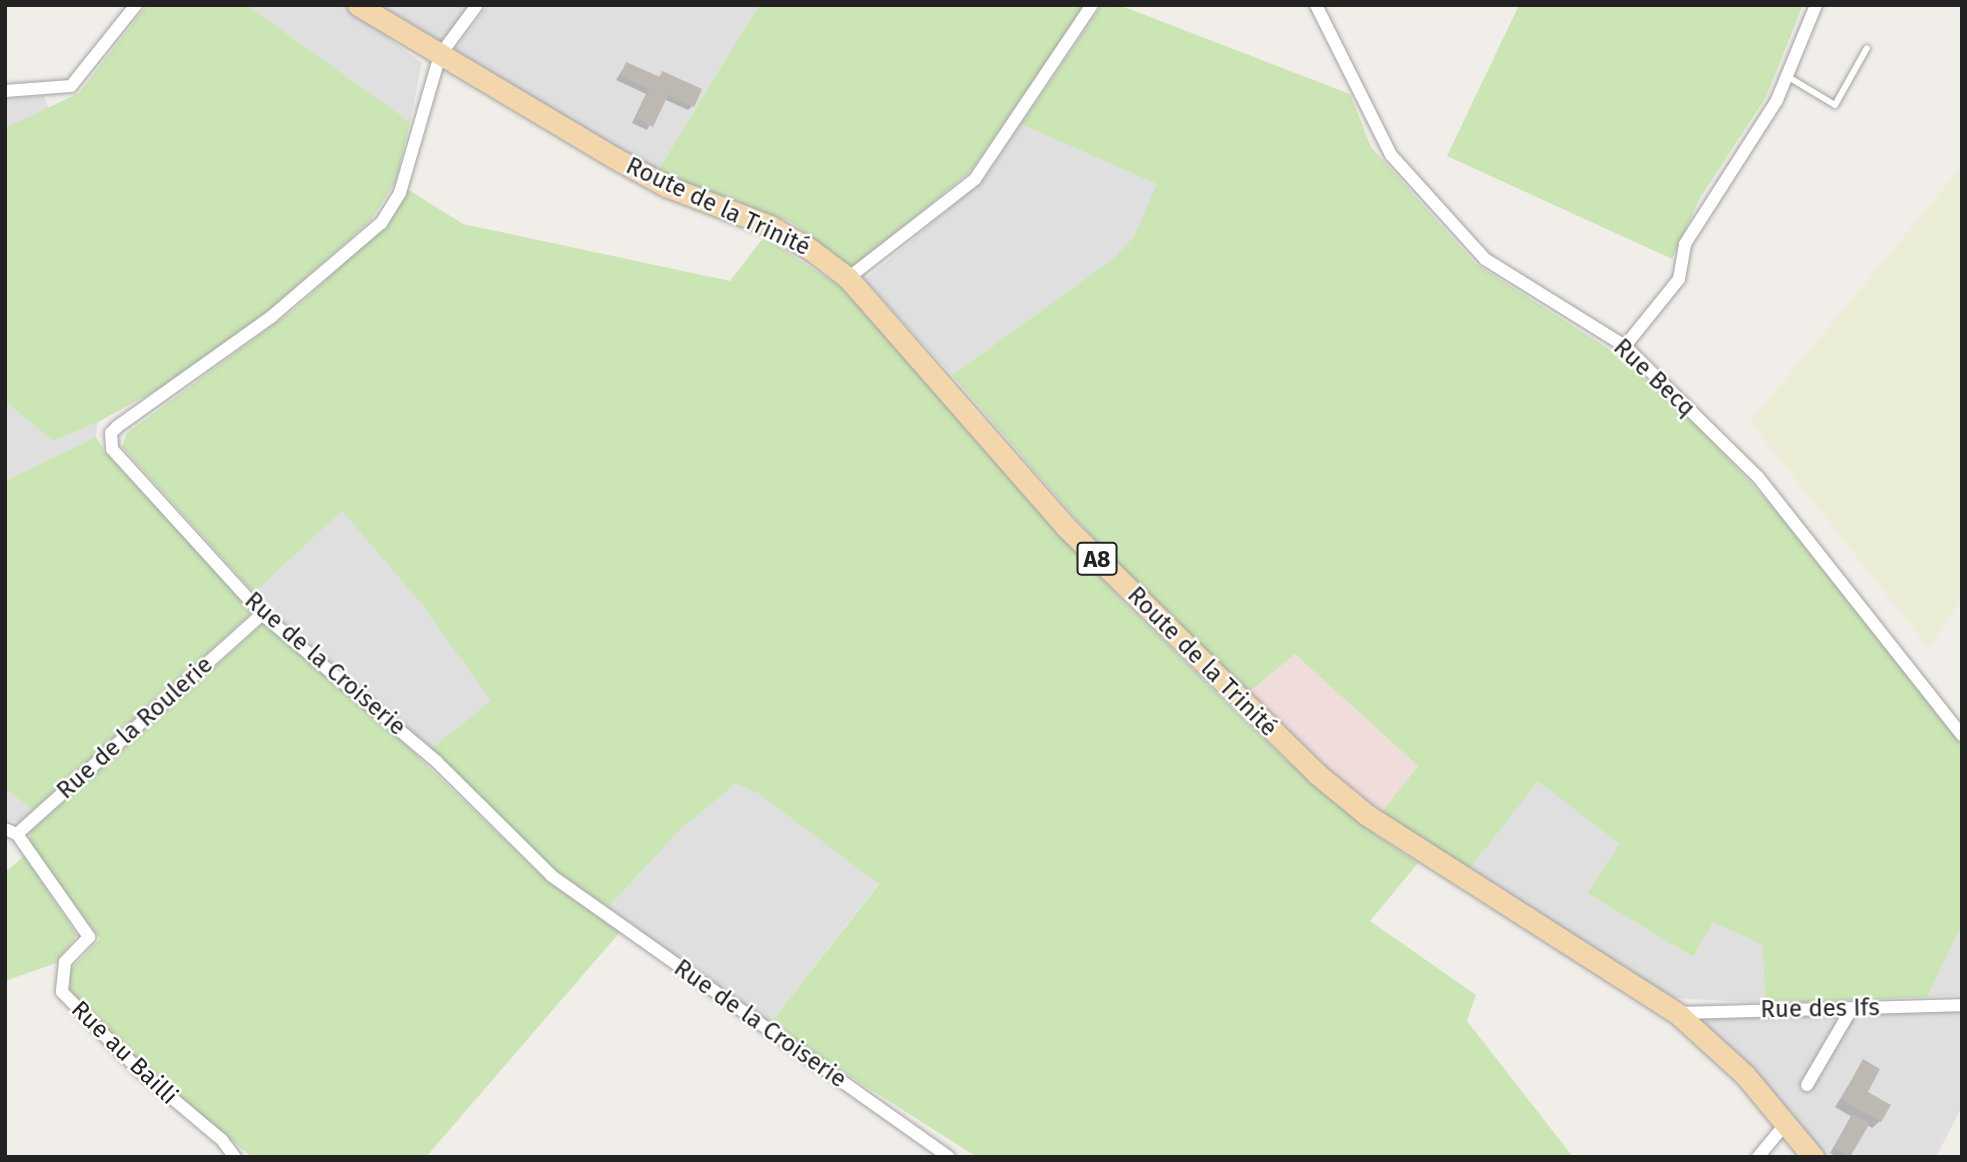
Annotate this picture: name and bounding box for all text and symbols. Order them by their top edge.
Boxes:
street label: Route de la Trinité [621,152,815,262]
street label: Rue Becq [1607,333,1701,423]
road number: A8 [1076,540,1118,579]
street label: Route de la Trinité [1121,581,1283,743]
street label: Rue de la Croiserie [239,586,411,742]
street label: Rue de la Roulerie [51,651,219,805]
street label: Rue de la Croiserie [668,954,852,1094]
street label: Rue des Ifs [1760,994,1880,1024]
street label: Rue au Bailli [65,995,183,1111]

